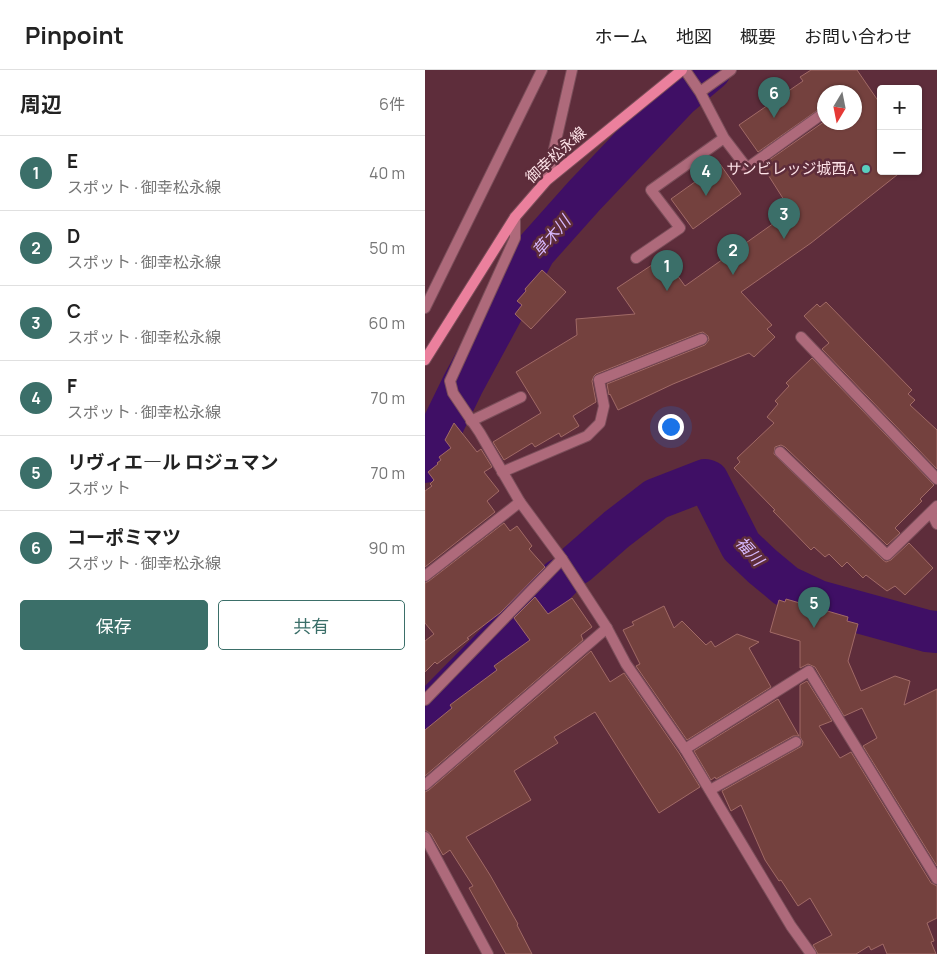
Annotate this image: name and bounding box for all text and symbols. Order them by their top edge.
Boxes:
text: Pinpoint [25,18,124,51]
text: ホーム [595,24,648,48]
text: 地図 [676,24,712,48]
text: 概要 [740,24,776,48]
text: お問い合わせ [804,24,912,48]
pin: 6 [758,77,790,118]
north arrow [817,85,862,130]
map controls [877,85,922,175]
button: + [877,85,922,130]
text: 周辺 [20,90,62,118]
text: 6件 [379,93,405,115]
street label: 御幸松永線 [521,122,591,188]
button: − [877,130,922,175]
text: E [67,148,78,174]
pin: 4 [690,155,722,196]
place label: サンビレッジ城西A [726,158,856,179]
text: 1 [32,162,40,184]
text: 40 m [369,162,405,184]
marker: サンビレッジ城西A [860,163,872,175]
text: スポット · 御幸松永線 [67,176,221,198]
pin: 3 [768,198,800,239]
water label: 草木川 [527,209,576,261]
text: D [67,223,80,249]
pin: 2 [717,234,749,275]
text: 2 [31,237,41,259]
text: 50 m [369,237,405,259]
pin: 1 [651,250,683,291]
text: スポット · 御幸松永線 [67,251,221,273]
text: C [67,298,81,324]
text: 3 [31,312,41,334]
text: 60 m [369,312,405,334]
text: スポット · 御幸松永線 [67,326,221,348]
text: F [67,373,77,399]
text: 4 [31,387,41,409]
text: 70 m [370,387,405,409]
text: スポット · 御幸松永線 [67,401,221,423]
your location [658,414,684,440]
text: リヴィエ―ル ロジュマン [67,449,278,475]
text: 5 [31,462,41,484]
text: 70 m [370,462,405,484]
text: スポット [67,477,131,499]
text: コーポミマツ [67,524,181,550]
water label: 福川 [731,532,770,572]
text: 6 [31,537,41,559]
text: 90 m [369,537,405,559]
text: スポット · 御幸松永線 [67,552,221,574]
pin: 5 [798,587,830,628]
button: 保存 [20,600,208,650]
button: 共有 [218,600,405,650]

